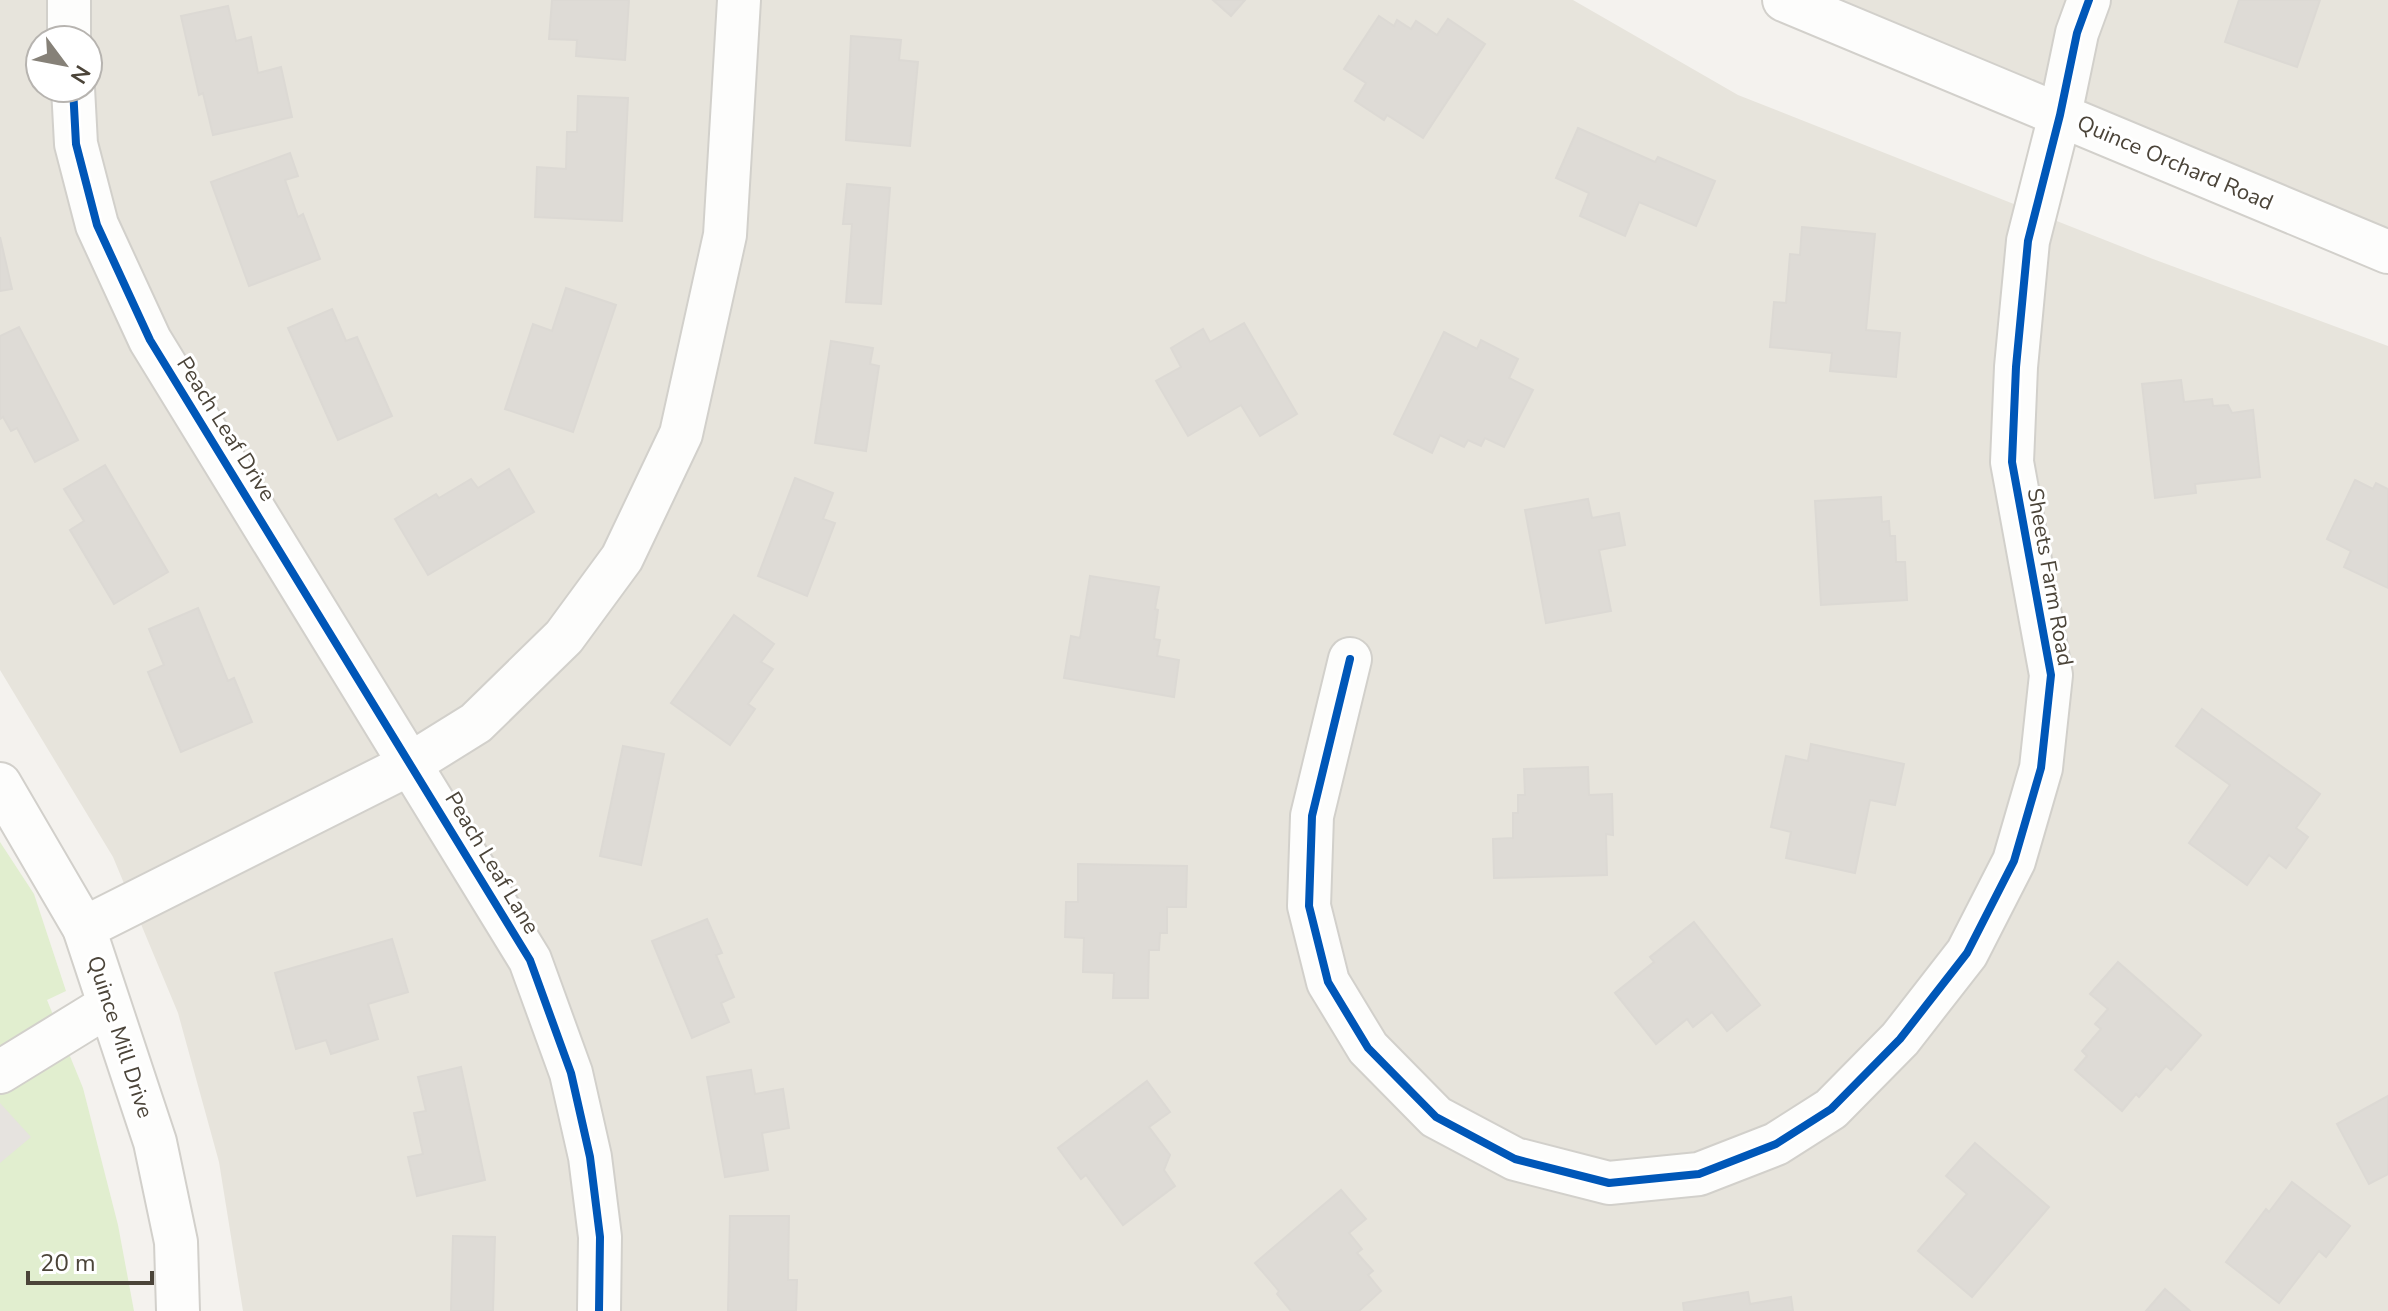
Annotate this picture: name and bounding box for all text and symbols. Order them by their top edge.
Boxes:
north arrow [24,24,104,104]
text: N [63,59,97,89]
street label: Quince Orchard Road [2072,108,2278,218]
street label: Peach Leaf Drive [169,351,283,507]
street label: Sheets Farm Road [2020,486,2080,668]
street label: Peach Leaf Lane [438,786,546,940]
street label: Quince Mill Drive [80,952,160,1122]
scale bar [28,1235,152,1285]
text: 20 m [40,1247,96,1279]

